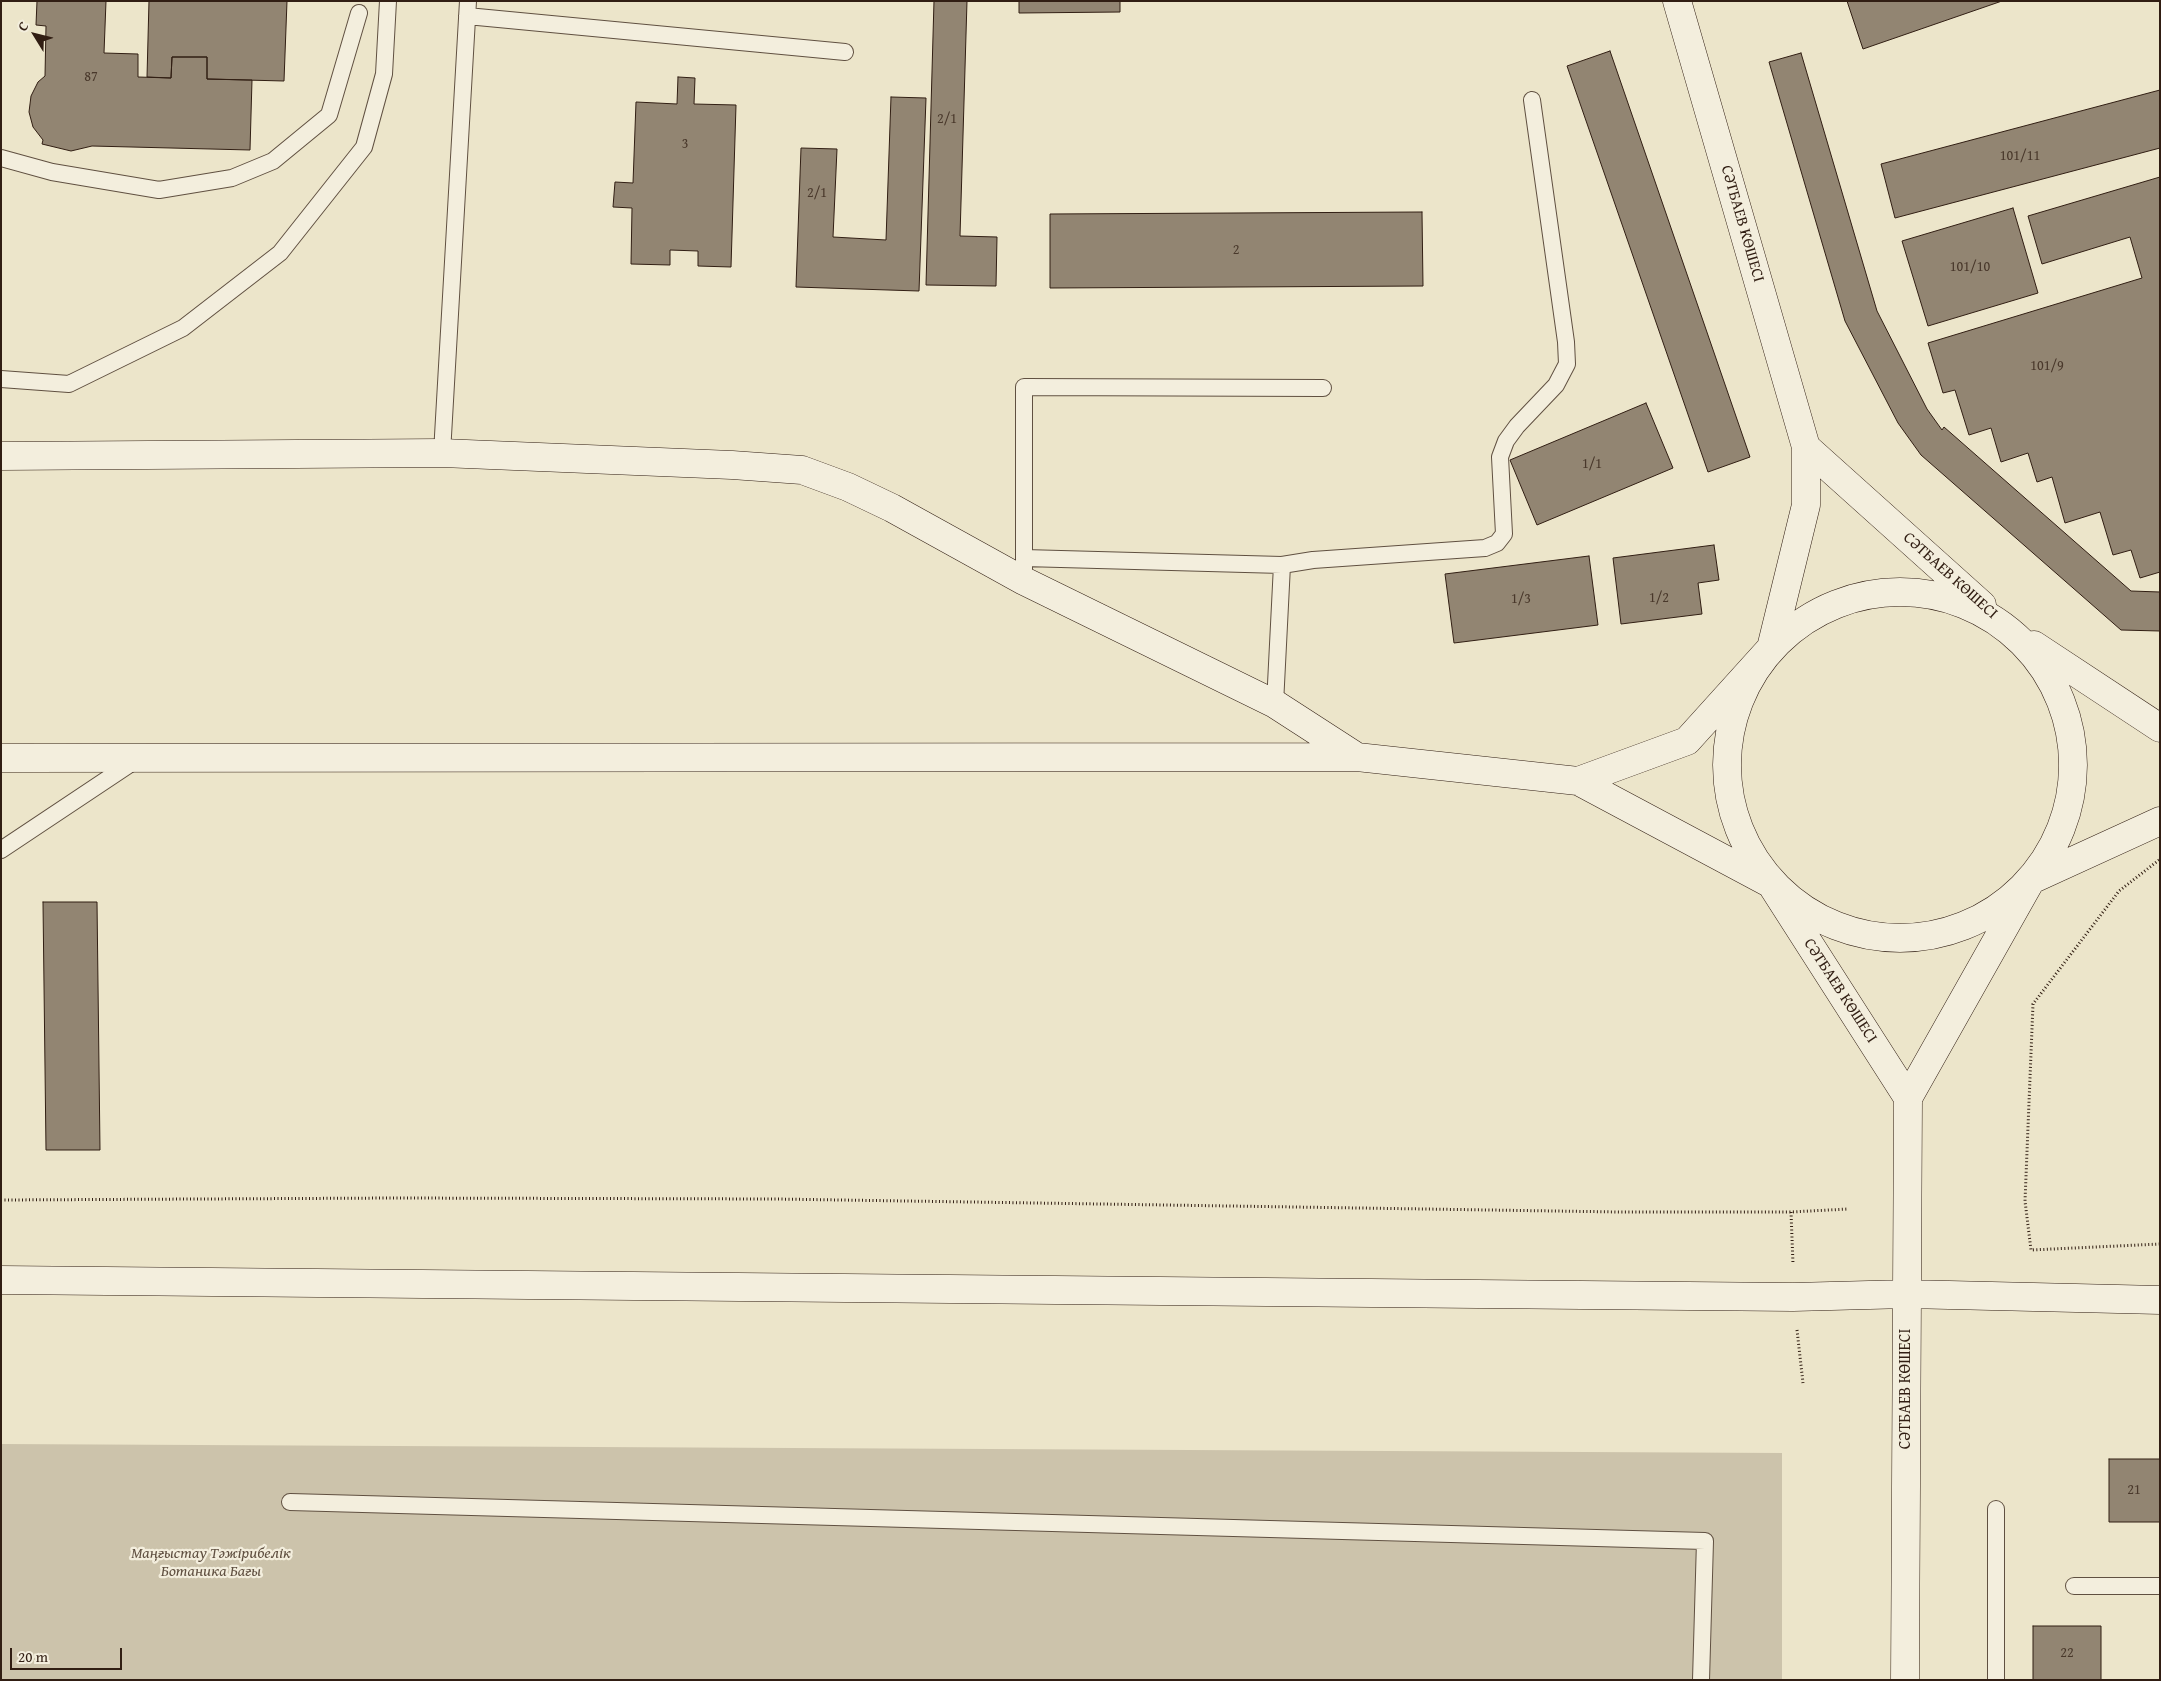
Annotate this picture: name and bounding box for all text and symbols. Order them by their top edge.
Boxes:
north arrow [10,10,60,60]
text: С [12,17,33,35]
house number: 87 [84,69,98,85]
house number: 2/1 [937,111,957,127]
house number: 3 [682,136,688,152]
house number: 101/11 [2000,148,2040,164]
street label: СӘТБАЕВ КӨШЕСІ [1716,163,1768,285]
house number: 2/1 [807,185,827,201]
house number: 2 [1233,242,1239,258]
house number: 101/10 [1950,259,1990,275]
house number: 101/9 [2030,358,2064,374]
house number: 1/1 [1582,456,1602,472]
street label: СӘТБАЕВ КӨШЕСІ [1899,529,2001,623]
house number: 1/2 [1649,590,1669,606]
house number: 1/3 [1511,591,1531,607]
street label: СӘТБАЕВ КӨШЕСІ [1799,935,1881,1047]
street label: СӘТБАЕВ КӨШЕСІ [1896,1329,1916,1449]
house number: 21 [2127,1482,2141,1498]
park label: Маңғыстау Тәжірибелік Ботаника Бағы [131,1544,291,1582]
scale bar [12,1638,125,1670]
house number: 22 [2060,1645,2074,1661]
text: 20 m [18,1646,48,1667]

